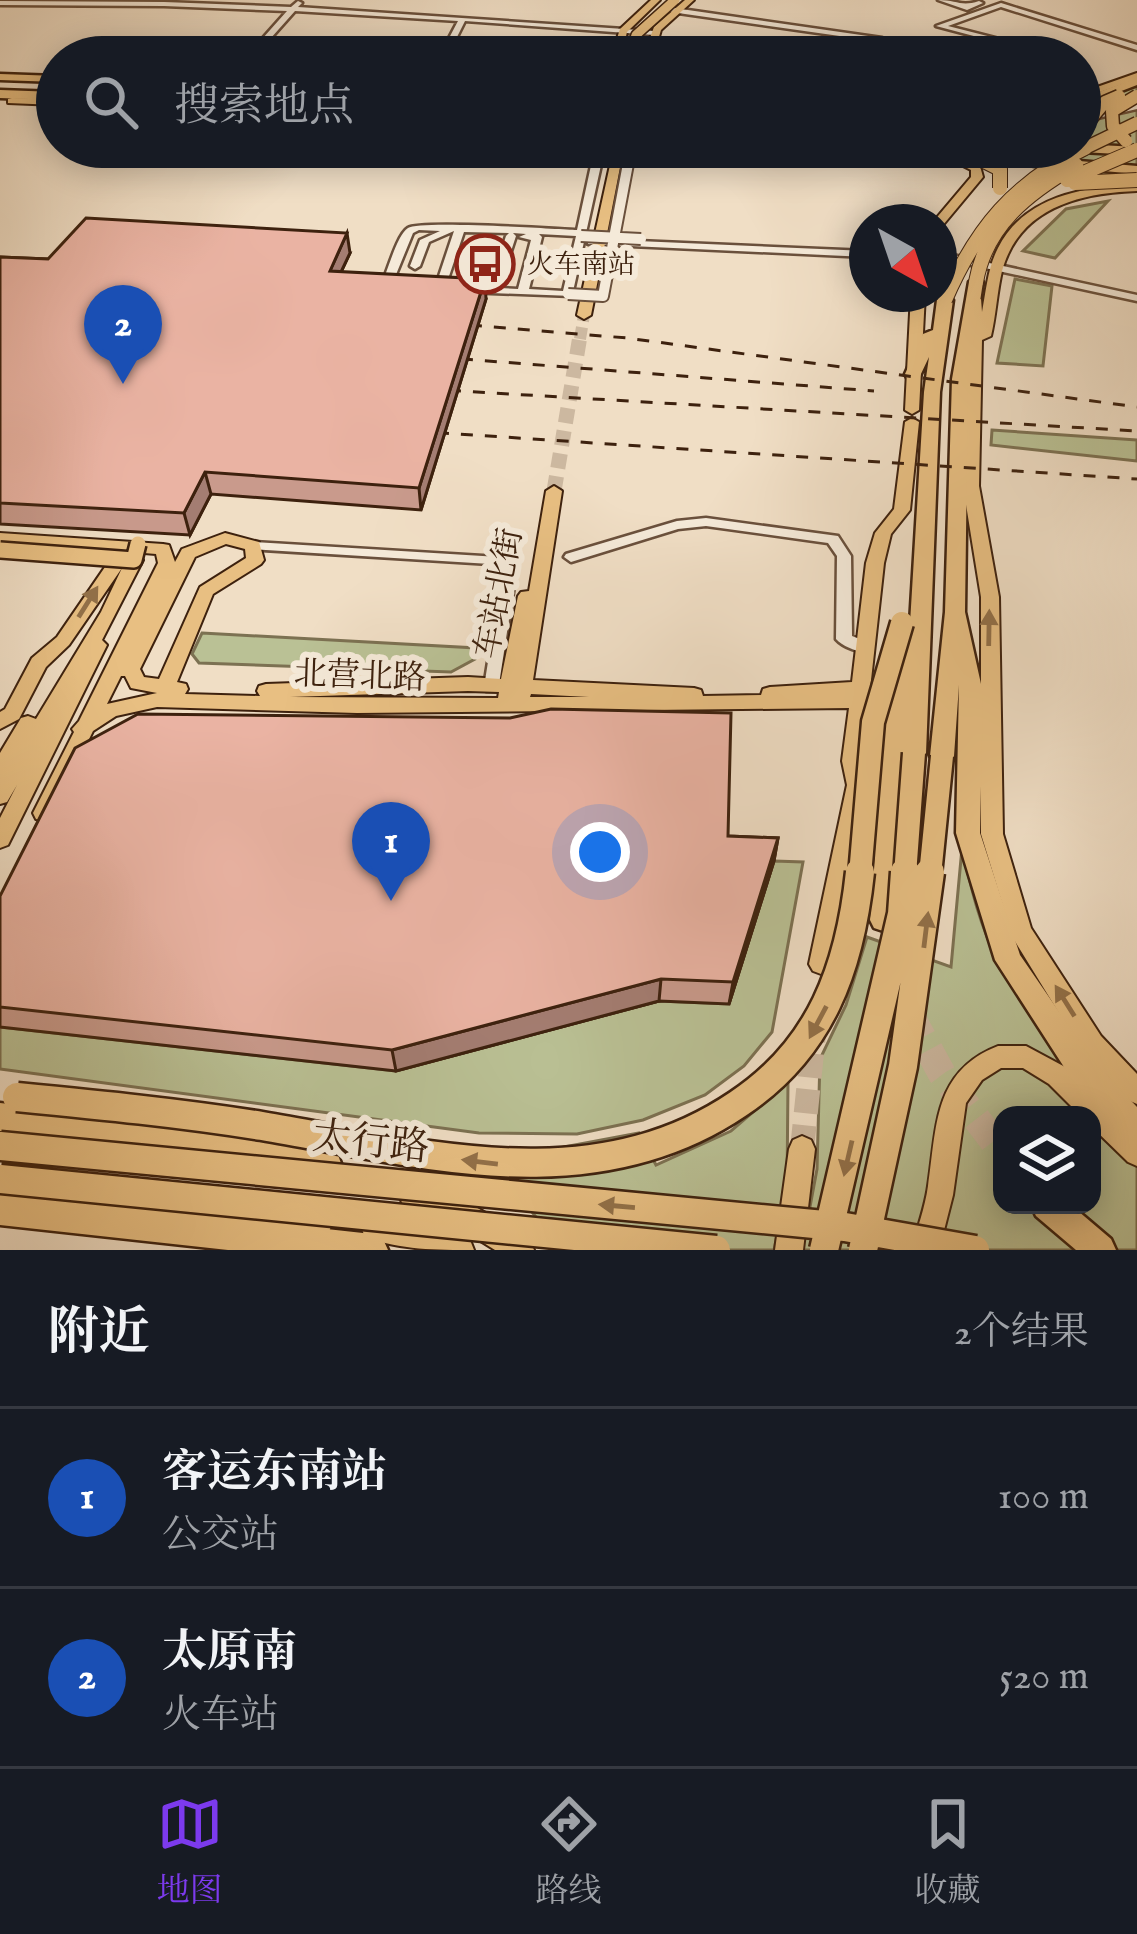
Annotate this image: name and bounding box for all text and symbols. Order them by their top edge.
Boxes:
search box [36,36,1101,168]
icon: search [78,69,144,135]
text: 搜索地点 [174,79,354,136]
north arrow [849,204,957,312]
bus stop icon: 火车南站 [454,233,516,295]
place label: 火车南站 [527,249,635,283]
pin: 2 [84,285,162,384]
street label: 车站北街 [467,525,533,662]
one-way arrow [76,585,98,618]
one-way arrow [979,608,999,646]
street label: 北营北路 [293,654,427,700]
pin: 1 [352,802,430,901]
your location [570,822,630,882]
one-way arrow [917,910,936,948]
one-way arrow [1055,984,1076,1018]
one-way arrow [808,1005,829,1040]
map controls [993,1106,1101,1214]
button: layers [993,1106,1101,1214]
street label: 太行路 [310,1113,431,1174]
one-way arrow [838,1140,857,1177]
one-way arrow [461,1152,498,1171]
one-way arrow [598,1196,635,1215]
text: 附近 [48,1302,150,1367]
text: 2个结果 [954,1309,1089,1358]
text: 客运东南站 [162,1445,387,1502]
text: 1 [80,1473,94,1522]
text: 100 m [998,1473,1089,1522]
text: 公交站 [162,1512,279,1561]
text: 太原南 [162,1625,297,1682]
text: 2 [78,1653,96,1702]
text: 520 m [999,1653,1089,1702]
text: 火车站 [162,1692,279,1741]
tab: 地图 [157,1791,223,1913]
tab: 路线 [536,1791,602,1913]
tab: 收藏 [915,1791,981,1913]

